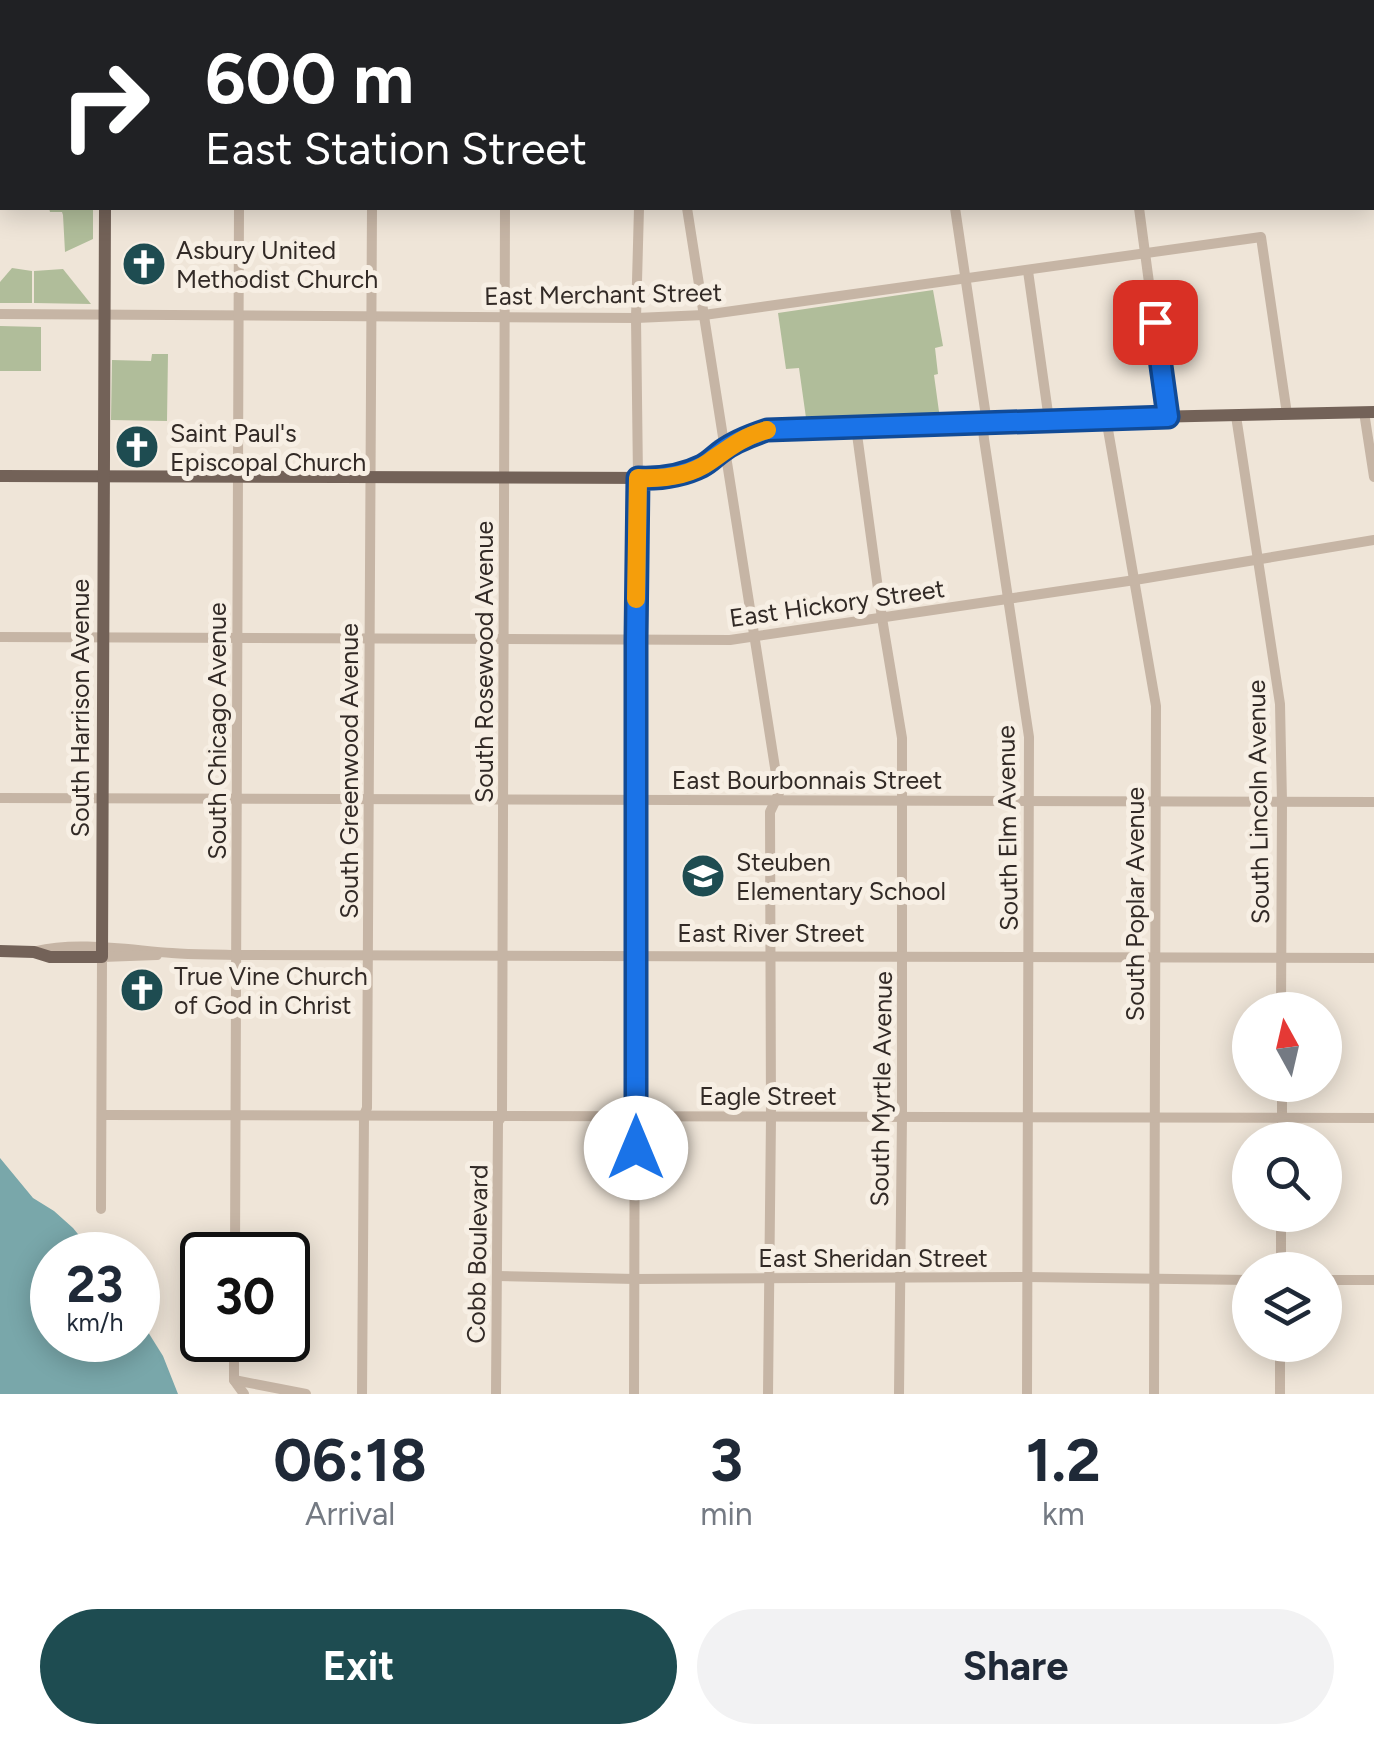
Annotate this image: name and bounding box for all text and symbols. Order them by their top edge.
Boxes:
text: 600 m [205,36,414,121]
icon: right [40,40,170,170]
text: East Station Street [205,121,587,175]
place label: Asbury United Methodist Church [176,235,378,294]
church icon: Asbury United Methodist Church [121,241,167,287]
street label: East Merchant Street [484,277,722,311]
pin [1113,280,1198,365]
icon: arrive [1128,295,1183,350]
place label: Saint Paul's Episcopal Church [170,418,366,477]
church icon: Saint Paul's Episcopal Church [114,424,160,470]
street label: South Rosewood Avenue [469,521,499,803]
street label: East Hickory Street [727,573,947,633]
street label: South Harrison Avenue [65,579,95,837]
street label: South Chicago Avenue [202,602,232,860]
street label: South Greenwood Avenue [334,623,364,919]
street label: South Lincoln Avenue [1241,680,1275,924]
street label: South Elm Avenue [990,725,1024,931]
street label: East Bourbonnais Street [672,765,942,795]
street label: South Poplar Avenue [1120,787,1150,1021]
place label: Steuben Elementary School [736,847,946,906]
school or university icon: Steuben Elementary School [680,853,726,899]
street label: East River Street [677,918,865,948]
place label: True Vine Church of God in Christ [174,961,368,1020]
church icon: True Vine Church of God in Christ [119,967,165,1013]
street label: South Myrtle Avenue [864,971,898,1207]
north arrow [1232,992,1342,1102]
map controls [1232,992,1342,1362]
street label: Eagle Street [699,1081,837,1111]
position arrow [584,1096,688,1200]
button: search [1232,1122,1342,1232]
street label: Cobb Boulevard [460,1164,494,1344]
speed limit sign: 30 [180,1232,310,1362]
street label: East Sheridan Street [758,1243,988,1273]
button: layers [1232,1252,1342,1362]
text: 23 [67,1254,123,1315]
text: km/h [66,1307,124,1337]
text: 06:18 [273,1424,427,1496]
text: 3 [710,1424,743,1496]
text: 1.2 [1026,1424,1101,1496]
text: Arrival [305,1495,395,1533]
text: min [700,1495,753,1533]
text: km [1042,1495,1085,1533]
button: Exit [40,1609,677,1724]
button: Share [697,1609,1334,1724]

